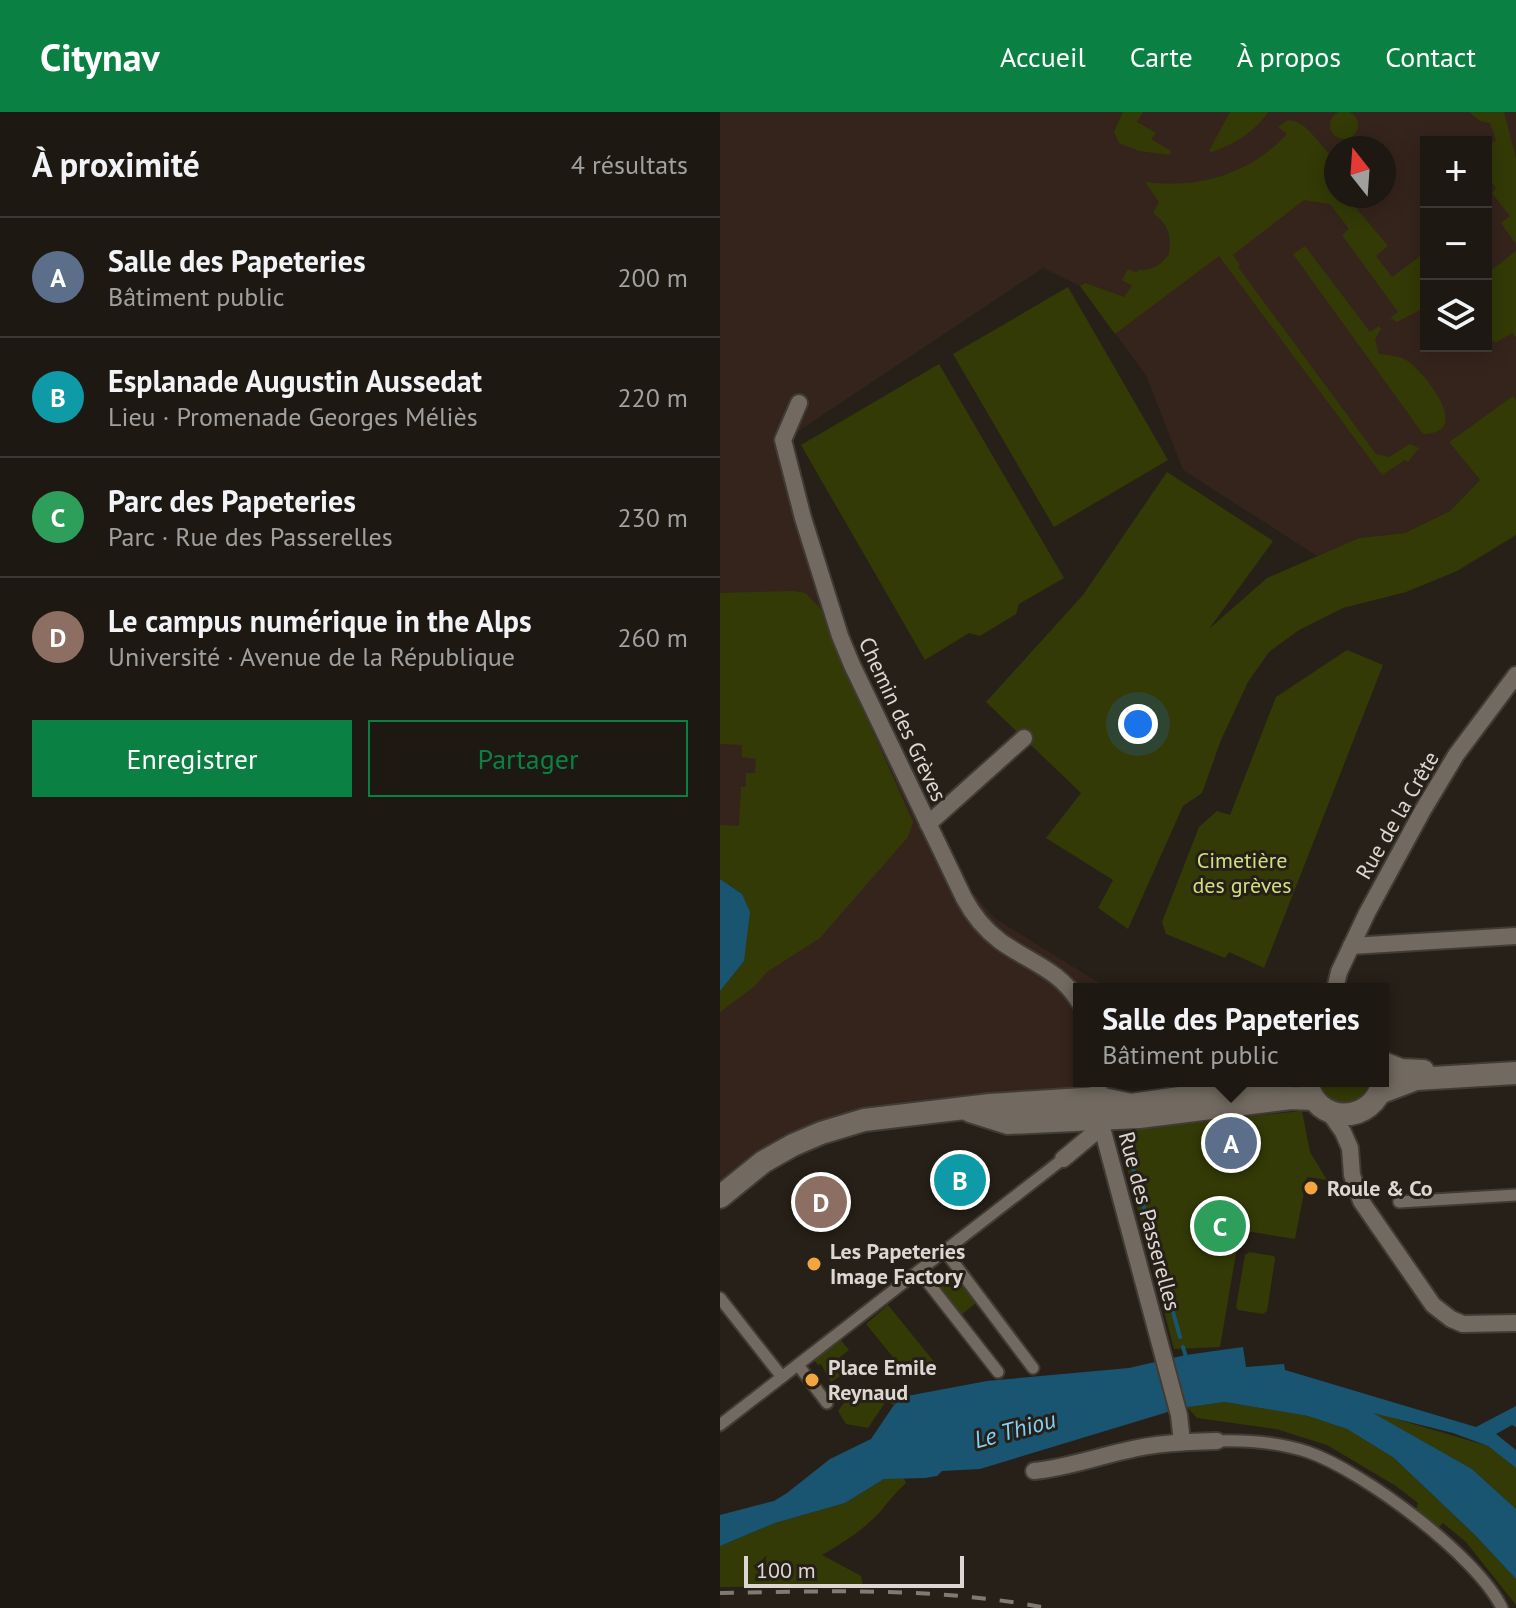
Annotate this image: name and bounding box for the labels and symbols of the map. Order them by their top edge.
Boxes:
north arrow [1324,136,1396,208]
street label: Chemin des Grèves [853,632,953,806]
your location [1118,704,1158,744]
street label: Rue de la Crête [1349,746,1445,884]
park label: Cimetière des grèves [1193,846,1291,899]
pin: A [1205,1113,1257,1173]
street label: Rue des Passerelles [1113,1129,1187,1313]
pin: B [934,1150,986,1210]
pin: D [795,1172,847,1232]
place label: Roule & Co [1327,1174,1433,1202]
marker: Roule & Co [1302,1179,1320,1197]
pin: C [1194,1196,1246,1256]
place label: Les Papeteries Image Factory [830,1237,965,1290]
marker: Les Papeteries Image Factory [805,1255,823,1273]
place label: Place Emile Reynaud [828,1353,937,1406]
marker: Place Emile Reynaud [803,1371,821,1389]
water label: Le Thiou [970,1404,1059,1455]
scale bar [744,1552,964,1588]

